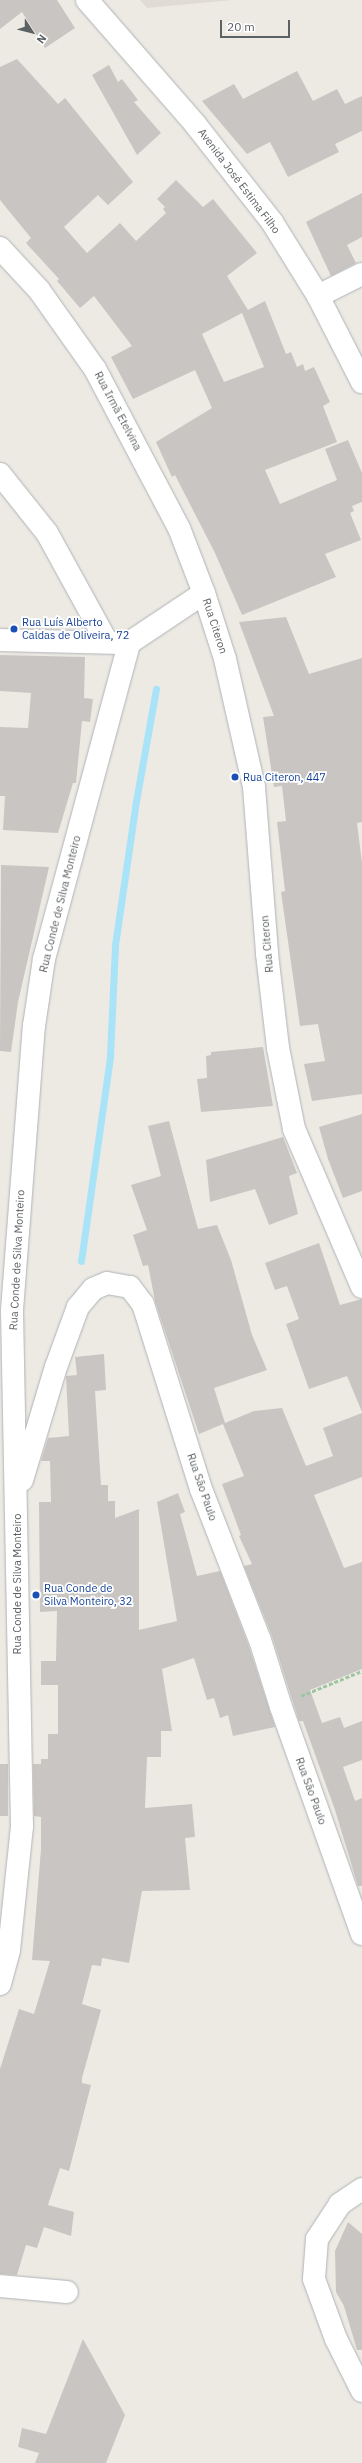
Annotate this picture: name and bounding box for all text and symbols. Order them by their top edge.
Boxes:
north arrow [12,12,52,52]
scale bar [222,12,292,38]
text: 20 m [227,19,255,34]
text: N [34,32,50,46]
street label: Avenida José Estima Filho [195,126,283,236]
street label: Rua Irmã Etelvina [92,369,144,453]
street label: Rua Citeron [200,597,230,655]
place label: Rua Luís Alberto Caldas de Oliveira, 72 [22,616,129,642]
marker: Rua Luís Alberto Caldas de Oliveira, 72 [9,624,19,634]
place label: Rua Citeron, 447 [243,770,326,784]
marker: Rua Citeron, 447 [230,772,240,782]
street label: Rua Conde de Silva Monteiro [37,834,83,974]
street label: Rua Citeron [258,915,276,973]
street label: Rua Conde de Silva Monteiro [7,1189,27,1331]
street label: Rua São Paulo [184,1451,220,1523]
street label: Rua Conde de Silva Monteiro [10,1514,24,1654]
place label: Rua Conde de Silva Monteiro, 32 [44,1582,132,1608]
marker: Rua Conde de Silva Monteiro, 32 [31,1590,41,1600]
street label: Rua São Paulo [293,1756,329,1826]

